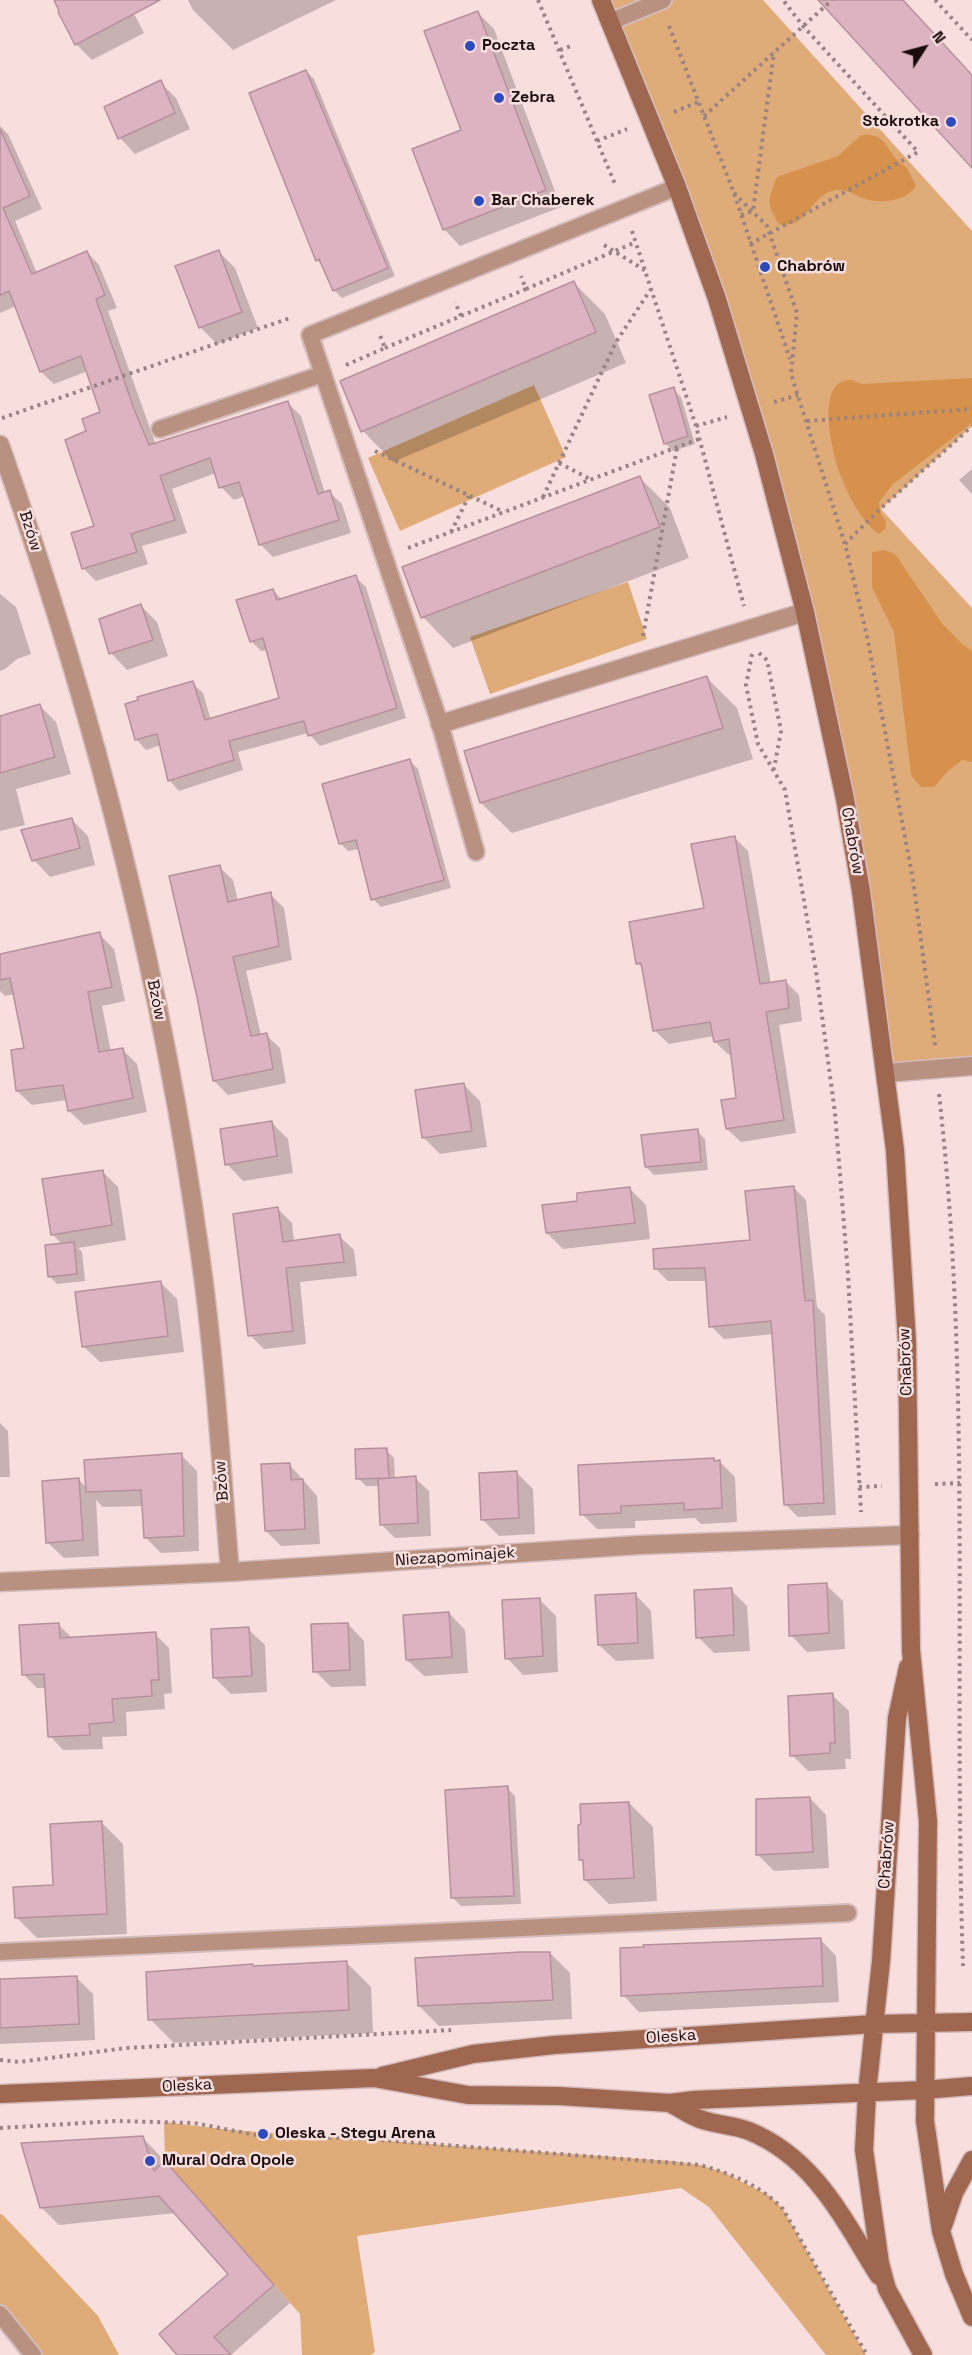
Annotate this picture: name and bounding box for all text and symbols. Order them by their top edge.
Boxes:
north arrow [894,18,954,78]
text: N [927,27,951,48]
place label: Poczta [482,36,535,56]
marker: Poczta [463,39,477,53]
place label: Zebra [511,88,555,108]
marker: Zebra [492,91,506,105]
place label: Stokrotka [862,112,939,132]
marker: Stokrotka [944,115,958,129]
place label: Bar Chaberek [491,191,594,211]
marker: Bar Chaberek [472,194,486,208]
place label: Chabrów [777,257,845,277]
marker: Chabrów [758,260,772,274]
street label: Bzów [15,508,45,554]
street label: Chabrów [837,806,867,876]
street label: Bzów [142,978,170,1022]
street label: Chabrów [895,1328,917,1396]
street label: Bzów [211,1460,233,1502]
street label: Niezapominajek [394,1543,516,1571]
street label: Chabrów [875,1820,899,1890]
street label: Oleska [645,2026,697,2048]
street label: Oleska [161,2075,213,2097]
place label: Oleska - Stegu Arena [275,2124,435,2144]
marker: Oleska - Stegu Arena [256,2127,270,2141]
place label: Mural Odra Opole [162,2151,294,2171]
marker: Mural Odra Opole [143,2154,157,2168]

